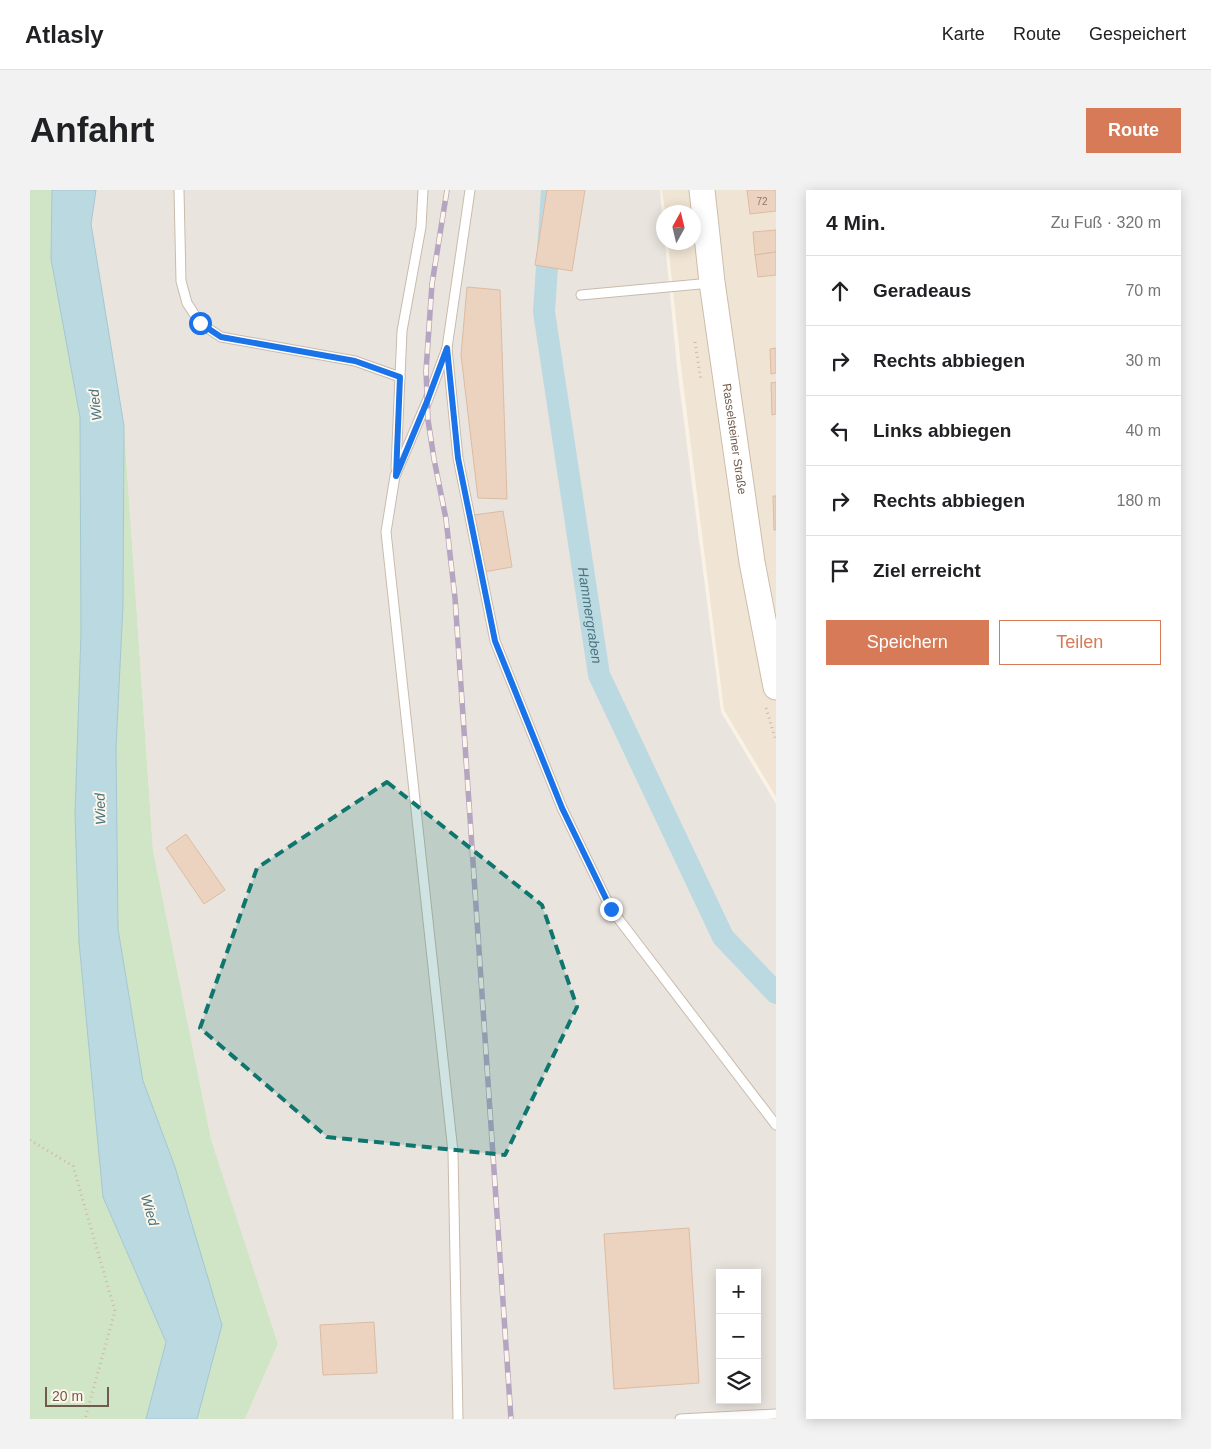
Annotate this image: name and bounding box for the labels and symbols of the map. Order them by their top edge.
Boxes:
house number: 72 [756,196,768,207]
north arrow [656,205,701,250]
route start [189,312,212,335]
street label: Rasselsteiner Straße [720,382,749,496]
water label: Wied [85,387,105,422]
water label: Hammergraben [575,566,605,665]
water label: Wied [91,792,109,825]
route end [600,898,623,921]
water label: Wied [138,1193,162,1229]
scale bar [45,1384,109,1407]

